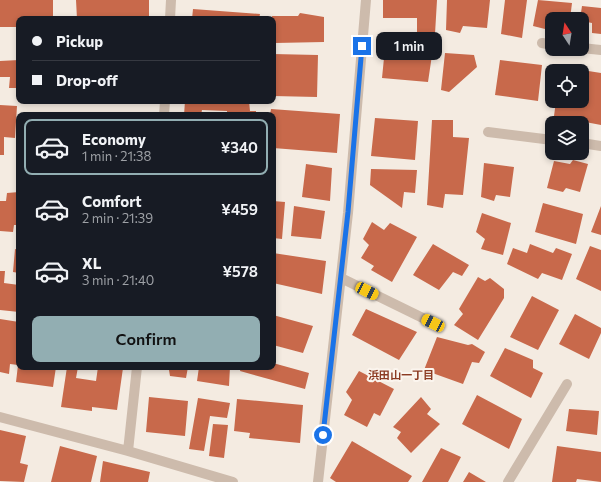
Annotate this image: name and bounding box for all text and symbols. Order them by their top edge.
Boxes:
north arrow [545,12,589,56]
map controls [545,12,589,160]
text: Pickup [56,32,103,50]
callout: 1 min [376,32,442,60]
route end [353,37,371,55]
text: 1 min [394,38,424,54]
button: locate [545,64,589,108]
text: Drop-off [56,71,118,89]
button: layers [545,116,589,160]
icon: car [34,129,70,165]
text: Economy [82,130,146,148]
text: ¥340 [221,138,258,156]
text: 1 min · 21:38 [82,148,151,164]
icon: car [34,191,70,227]
text: Comfort [82,192,142,210]
text: ¥459 [221,200,258,218]
text: 2 min · 21:39 [82,210,153,226]
icon: car [34,253,70,289]
text: XL [82,254,101,272]
text: ¥578 [222,262,258,280]
text: 3 min · 21:40 [82,272,154,288]
car [354,280,380,302]
car [420,312,446,334]
button: Confirm [32,316,260,362]
district label: 浜田山一丁目 [368,368,434,381]
route start [314,426,332,444]

